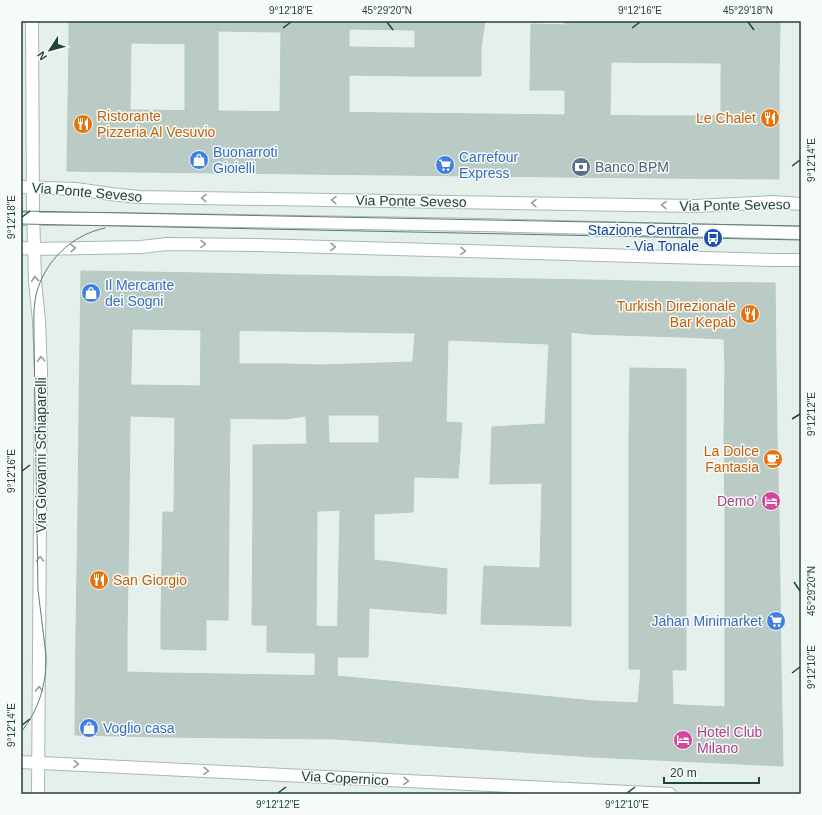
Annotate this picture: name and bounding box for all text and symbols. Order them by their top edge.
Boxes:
text: 9°12'18"E [269,5,313,16]
text: 45°29'20"N [362,5,412,16]
text: 9°12'16"E [618,5,662,16]
text: 45°29'18"N [723,5,773,16]
north arrow [30,30,70,70]
text: N [35,49,49,63]
restaurant icon: Le Chalet [759,107,781,129]
place label: Ristorante Pizzeria Al Vesuvio [97,108,215,140]
place label: Le Chalet [696,110,756,126]
restaurant icon: Ristorante Pizzeria Al Vesuvio [72,113,94,135]
text: 9°12'14"E [806,138,817,182]
place label: Buonarroti Gioielli [213,144,278,176]
shop icon: Buonarroti Gioielli [188,149,210,171]
place label: Carrefour Express [459,149,518,181]
supermarket icon: Carrefour Express [434,154,456,176]
bank icon: Banco BPM [570,156,592,178]
place label: Banco BPM [595,159,669,175]
street label: Via Ponte Seveso [31,179,143,205]
street label: Via Ponte Seveso [355,192,467,210]
one-way arrow [201,194,207,202]
text: 9°12'18"E [6,195,17,239]
one-way arrow [331,196,337,204]
street label: Via Ponte Seveso [679,196,791,214]
one-way arrow [531,199,537,207]
one-way arrow [661,201,667,210]
place label: Stazione Centrale - Via Tonale [588,222,699,254]
bus stop icon: Stazione Centrale - Via Tonale [702,227,724,249]
one-way arrow [200,240,206,248]
one-way arrow [330,243,336,251]
one-way arrow [70,244,76,252]
one-way arrow [460,247,466,255]
one-way arrow [30,276,39,282]
place label: Il Mercante dei Sogni [105,277,174,309]
shop icon: Il Mercante dei Sogni [80,282,102,304]
place label: Turkish Direzionale Bar Kepab [617,298,736,330]
restaurant icon: Turkish Direzionale Bar Kepab [739,303,761,325]
one-way arrow [37,356,45,362]
street label: Via Giovanni Schiaparelli [33,377,49,533]
text: 9°12'12"E [806,392,817,436]
place label: La Dolce Fantasia [704,443,759,475]
cafe icon: La Dolce Fantasia [762,448,784,470]
text: 9°12'16"E [6,449,17,493]
hotel icon: Demo' [760,490,782,512]
place label: Demo' [717,493,757,509]
one-way arrow [36,556,44,562]
text: 45°29'20"N [806,566,817,616]
restaurant icon: San Giorgio [88,569,110,591]
place label: San Giorgio [113,572,187,588]
supermarket icon: Jahan Minimarket [765,610,787,632]
place label: Jahan Minimarket [652,613,762,629]
text: 9°12'10"E [806,645,817,689]
one-way arrow [35,686,43,692]
text: 9°12'14"E [6,703,17,747]
shop icon: Voglio casa [78,717,100,739]
place label: Voglio casa [103,720,175,736]
place label: Hotel Club Milano [697,724,763,756]
hotel icon: Hotel Club Milano [672,729,694,751]
scale bar [664,759,759,785]
one-way arrow [73,760,79,769]
one-way arrow [203,766,209,775]
text: 20 m [670,766,697,780]
street label: Via Copernico [301,768,389,788]
one-way arrow [403,776,409,785]
text: 9°12'12"E [256,799,300,810]
text: 9°12'10"E [605,799,649,810]

